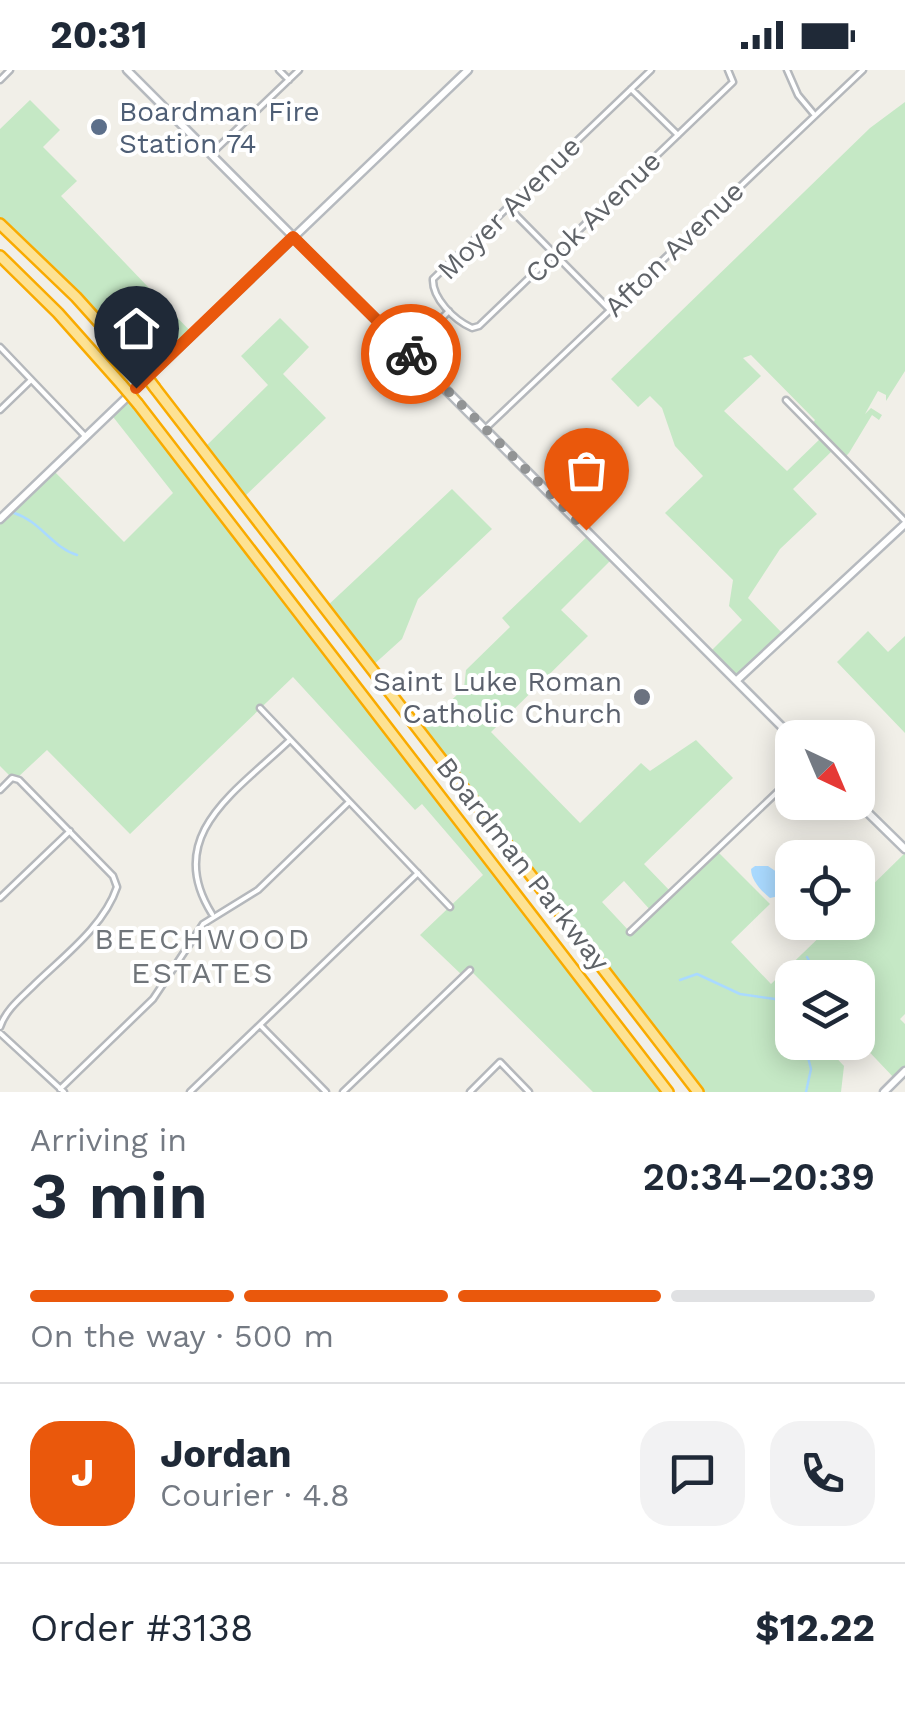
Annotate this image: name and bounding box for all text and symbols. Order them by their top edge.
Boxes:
text: 20:31 [50,13,148,57]
place label: Boardman Fire Station 74 [119,95,320,160]
marker: Boardman Fire Station 74 [88,116,110,138]
street label: Moyer Avenue [431,130,587,286]
street label: Cook Avenue [518,144,668,290]
street label: Afton Avenue [598,174,750,324]
pin [94,286,179,389]
icon: home [109,301,164,356]
courier [361,304,461,404]
icon: bike [384,327,439,382]
pin [544,428,629,531]
icon: bag [559,443,614,498]
place label: Saint Luke Roman Catholic Church [373,665,622,730]
marker: Saint Luke Roman Catholic Church [631,686,653,708]
north arrow [775,720,875,820]
map controls [775,720,875,1060]
street label: Boardman Parkway [429,751,617,978]
button: locate [775,840,875,940]
district label: BEECHWOOD ESTATES [94,921,312,990]
button: layers [775,960,875,1060]
text: Arriving in [30,1121,187,1159]
text: 20:34–20:39 [642,1155,875,1199]
text: 3 min [30,1158,208,1234]
text: On the way · 500 m [30,1317,334,1355]
button: chat [640,1421,745,1526]
button: phone [770,1421,875,1526]
text: Jordan [160,1432,292,1476]
text: J [71,1451,94,1495]
text: Courier · 4.8 [160,1476,350,1514]
text: Order #3138 [30,1606,253,1650]
text: $12.22 [755,1606,875,1650]

